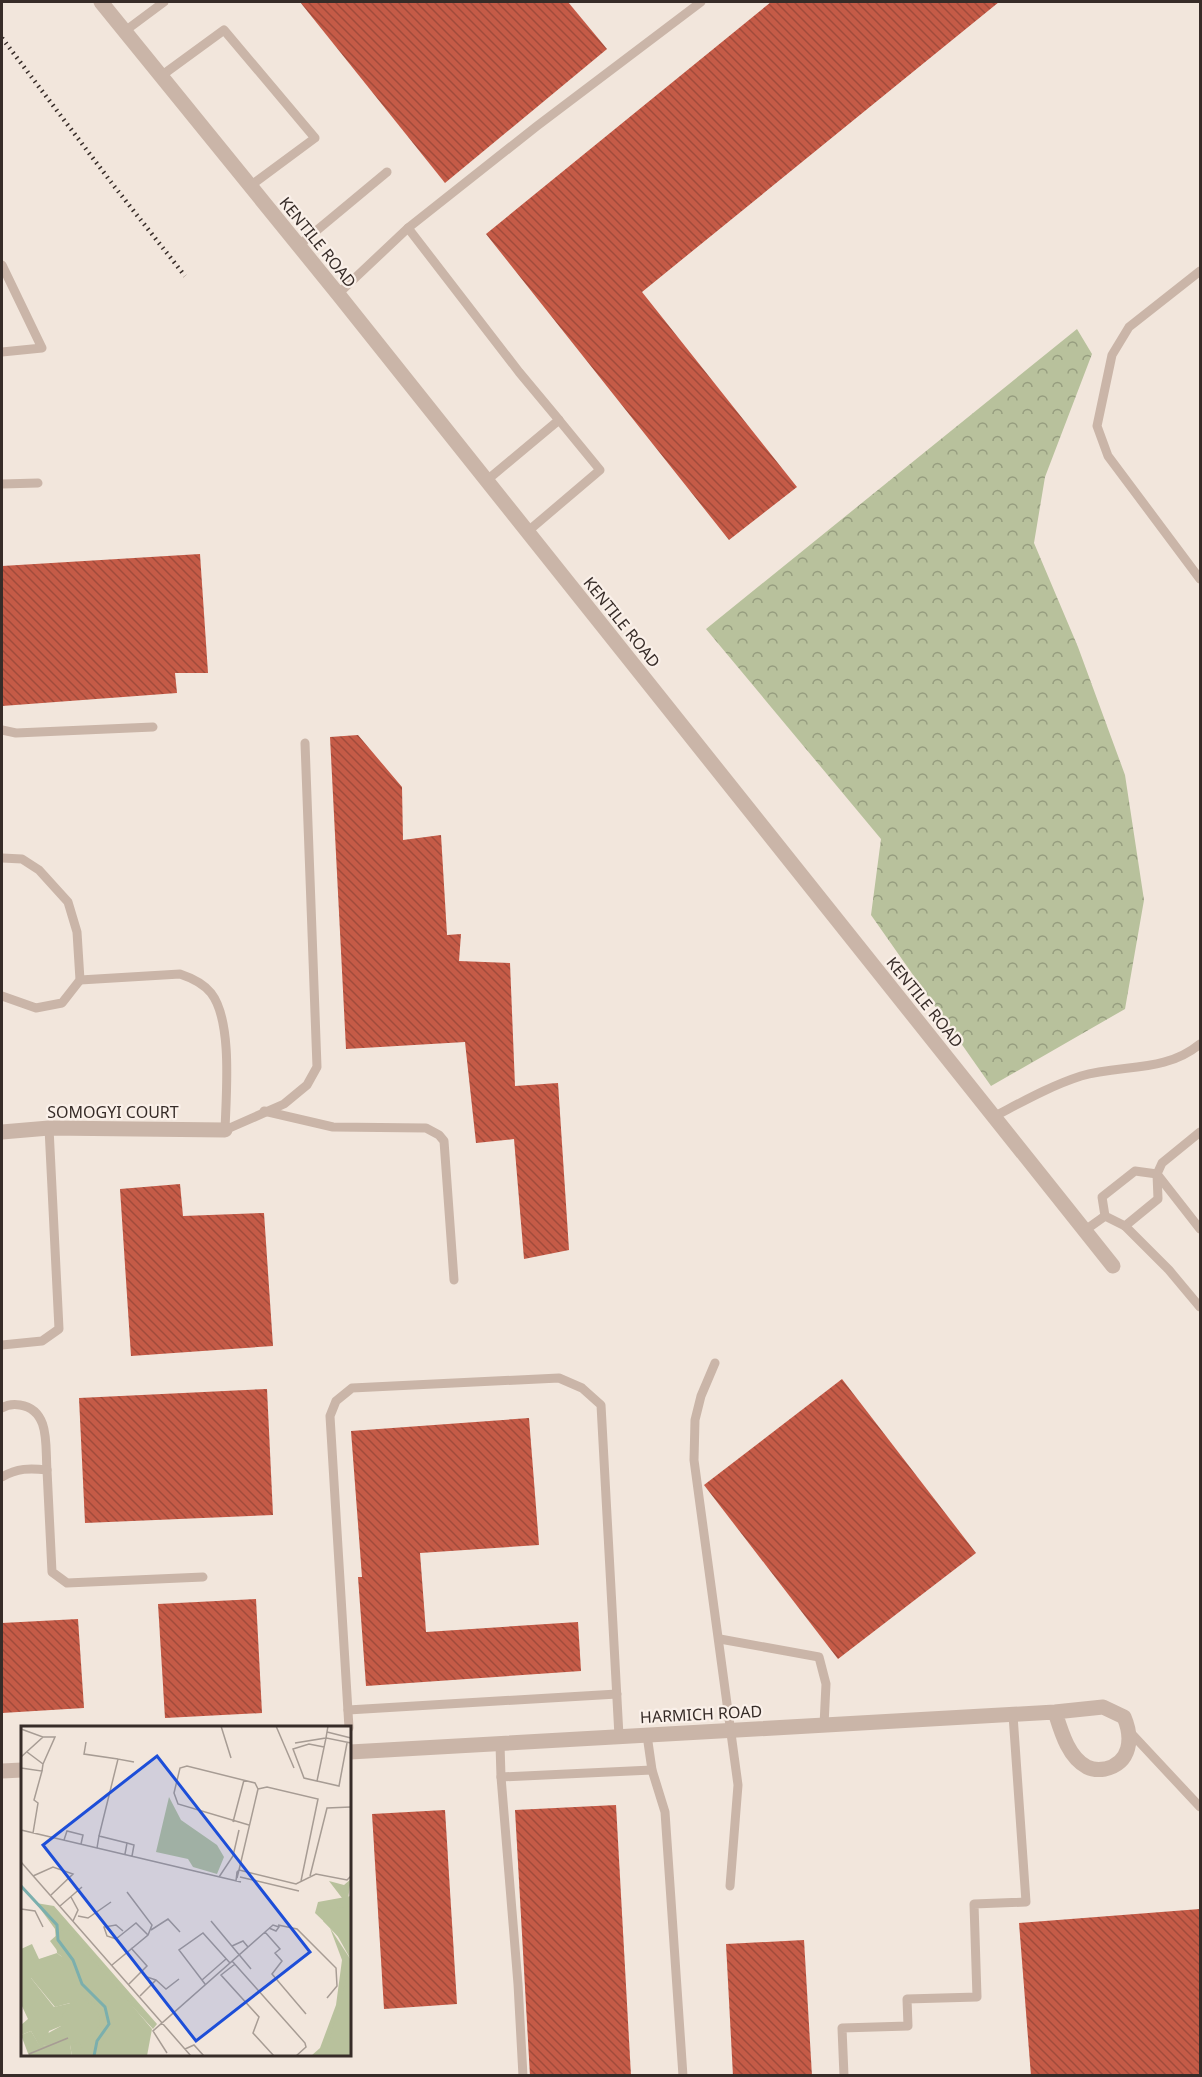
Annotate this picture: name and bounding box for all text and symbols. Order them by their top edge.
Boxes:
street label: KENTILE ROAD [275,192,361,292]
street label: KENTILE ROAD [579,572,665,672]
street label: KENTILE ROAD [882,952,968,1052]
street label: SOMOGYI COURT [47,1101,179,1123]
street label: HARMICH ROAD [639,1700,763,1728]
inset map [21,1726,351,2056]

